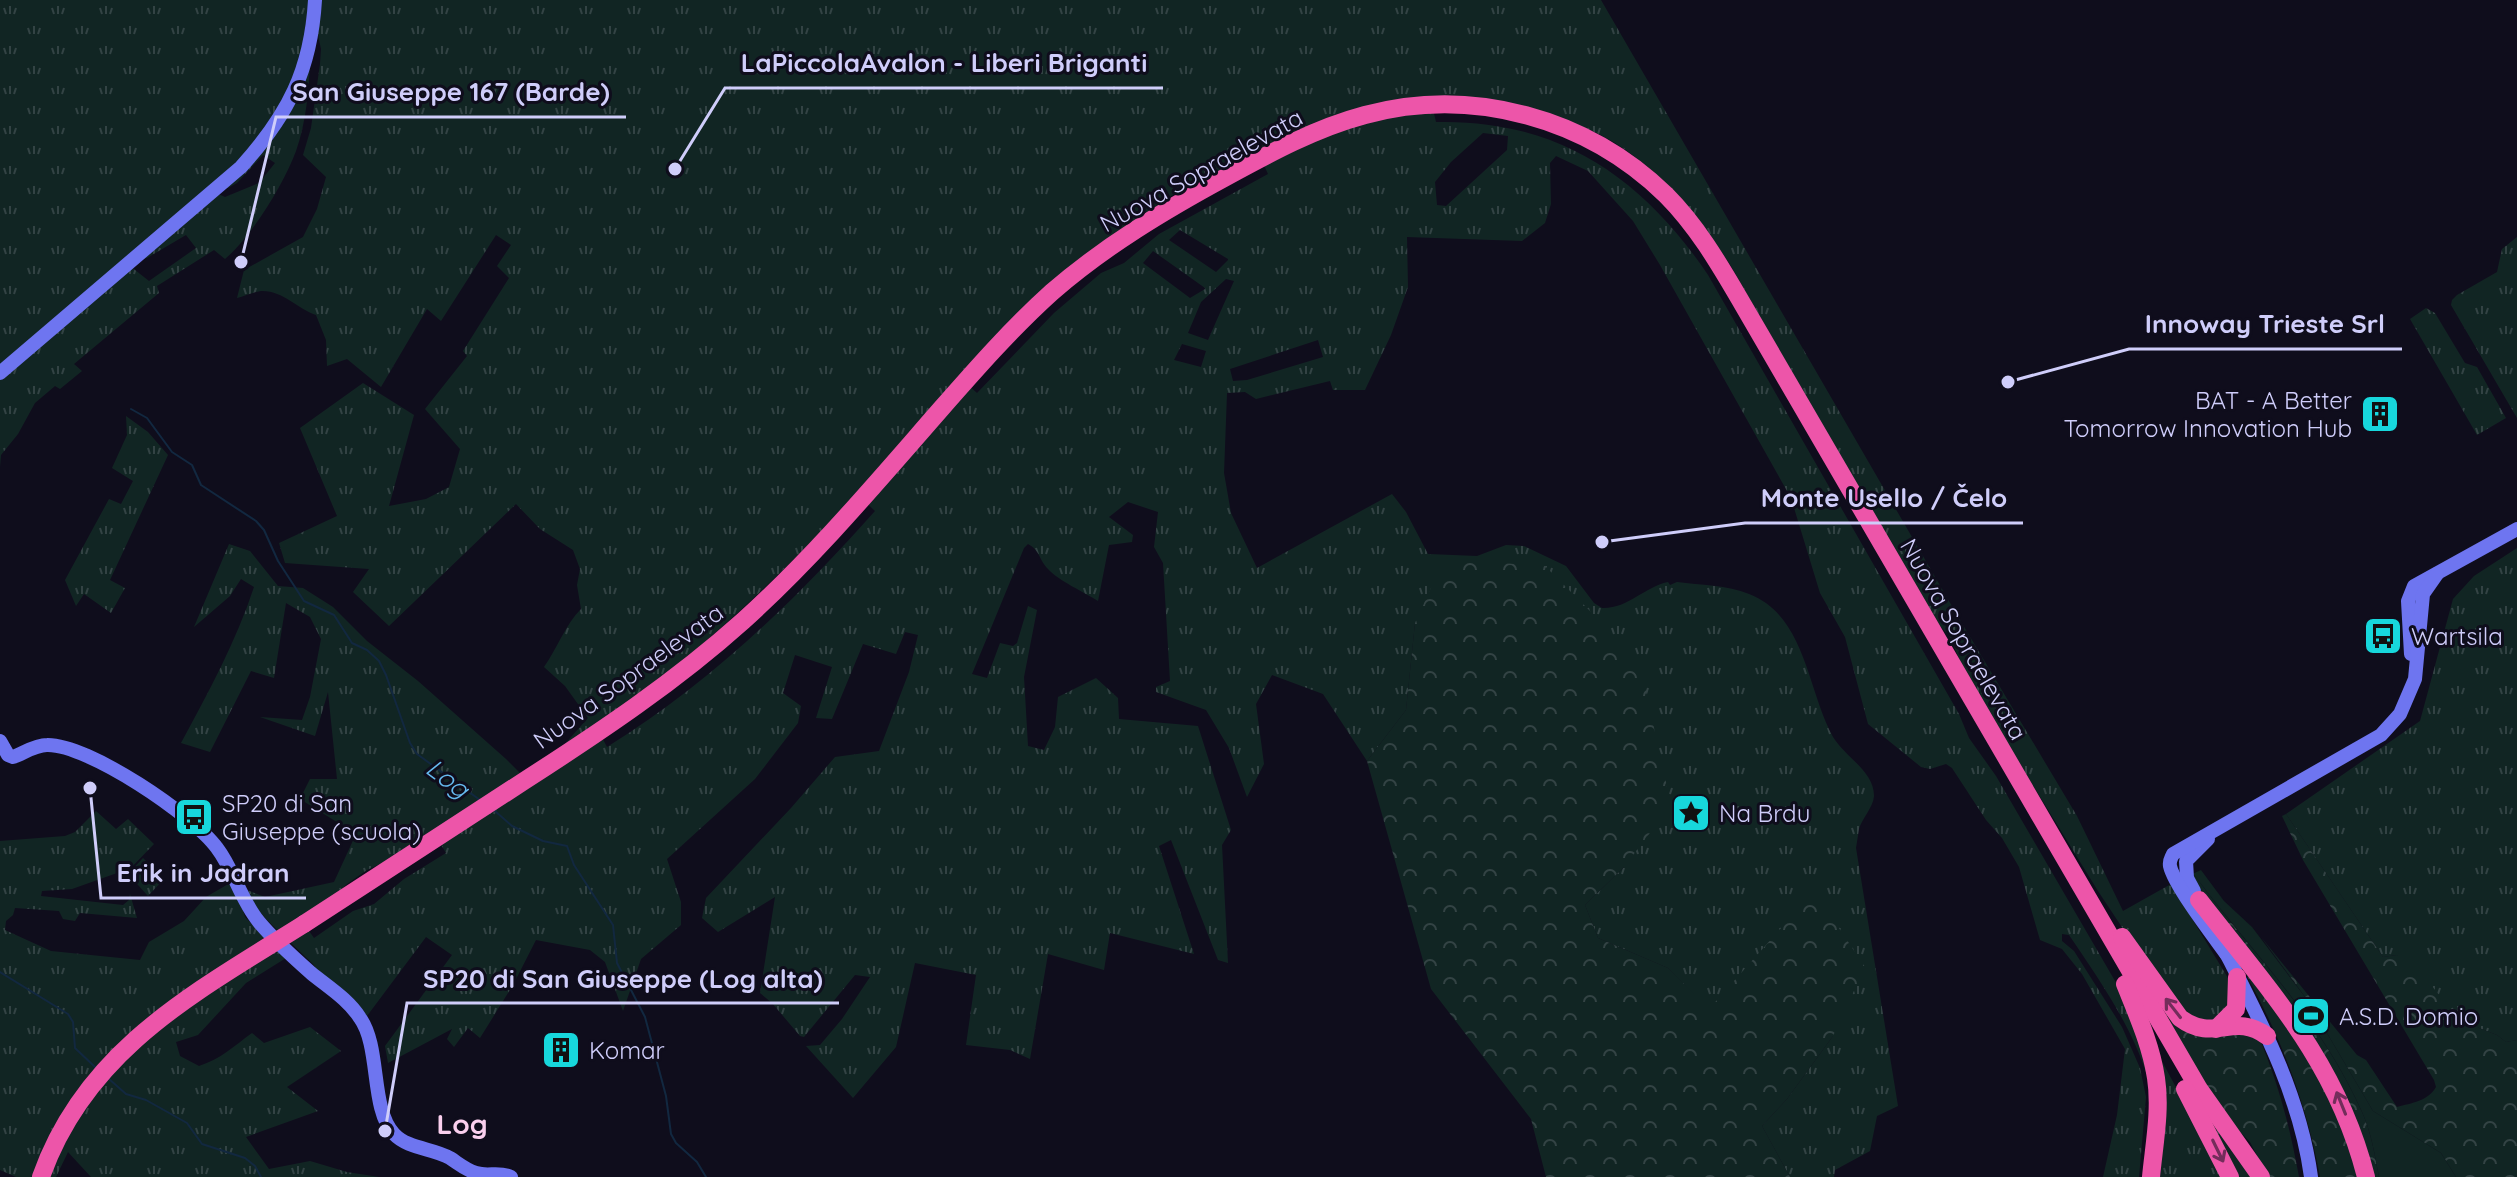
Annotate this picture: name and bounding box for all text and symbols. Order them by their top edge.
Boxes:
callout: LaPiccolaAvalon - Liberi Briganti [725,38,1163,88]
text: LaPiccolaAvalon - Liberi Briganti [741,46,1147,79]
callout: San Giuseppe 167 (Barde) [276,67,626,117]
text: San Giuseppe 167 (Barde) [292,75,610,108]
street label: Nuova Sopraelevata [1094,102,1308,238]
callout: Innoway Trieste Srl [2129,299,2402,349]
text: Innoway Trieste Srl [2145,307,2385,340]
place label: BAT - A Better Tomorrow Innovation Hub [2063,385,2352,443]
building icon: BAT - A Better Tomorrow Innovation Hub [2359,393,2401,435]
callout: Monte Usello / Čelo [1745,473,2023,523]
text: Monte Usello / Čelo [1761,481,2007,514]
street label: Nuova Sopraelevata [1894,533,2034,745]
street label: Nuova Sopraelevata [527,597,729,755]
bus stop icon: Wartsila [2362,615,2404,657]
place label: Wartsila [2411,621,2503,651]
water label: Log [420,751,478,806]
place label: SP20 di San Giuseppe (scuola) [222,788,421,846]
place icon: Na Brdu [1670,792,1712,834]
bus stop icon: SP20 di San Giuseppe (scuola) [173,796,215,838]
place label: Na Brdu [1719,798,1811,828]
callout: Erik in Jadran [101,848,306,898]
text: Erik in Jadran [116,856,290,889]
callout: SP20 di San Giuseppe (Log alta) [407,953,839,1003]
text: SP20 di San Giuseppe (Log alta) [423,962,823,995]
sports icon: A.S.D. Domio [2290,995,2332,1037]
one-way arrow [2164,998,2182,1019]
place label: A.S.D. Domio [2339,1001,2478,1031]
building icon: Komar [540,1029,582,1071]
place label: Komar [589,1035,665,1065]
one-way arrow [2333,1091,2347,1116]
district label: Log [436,1106,488,1141]
one-way arrow [2211,1139,2226,1163]

